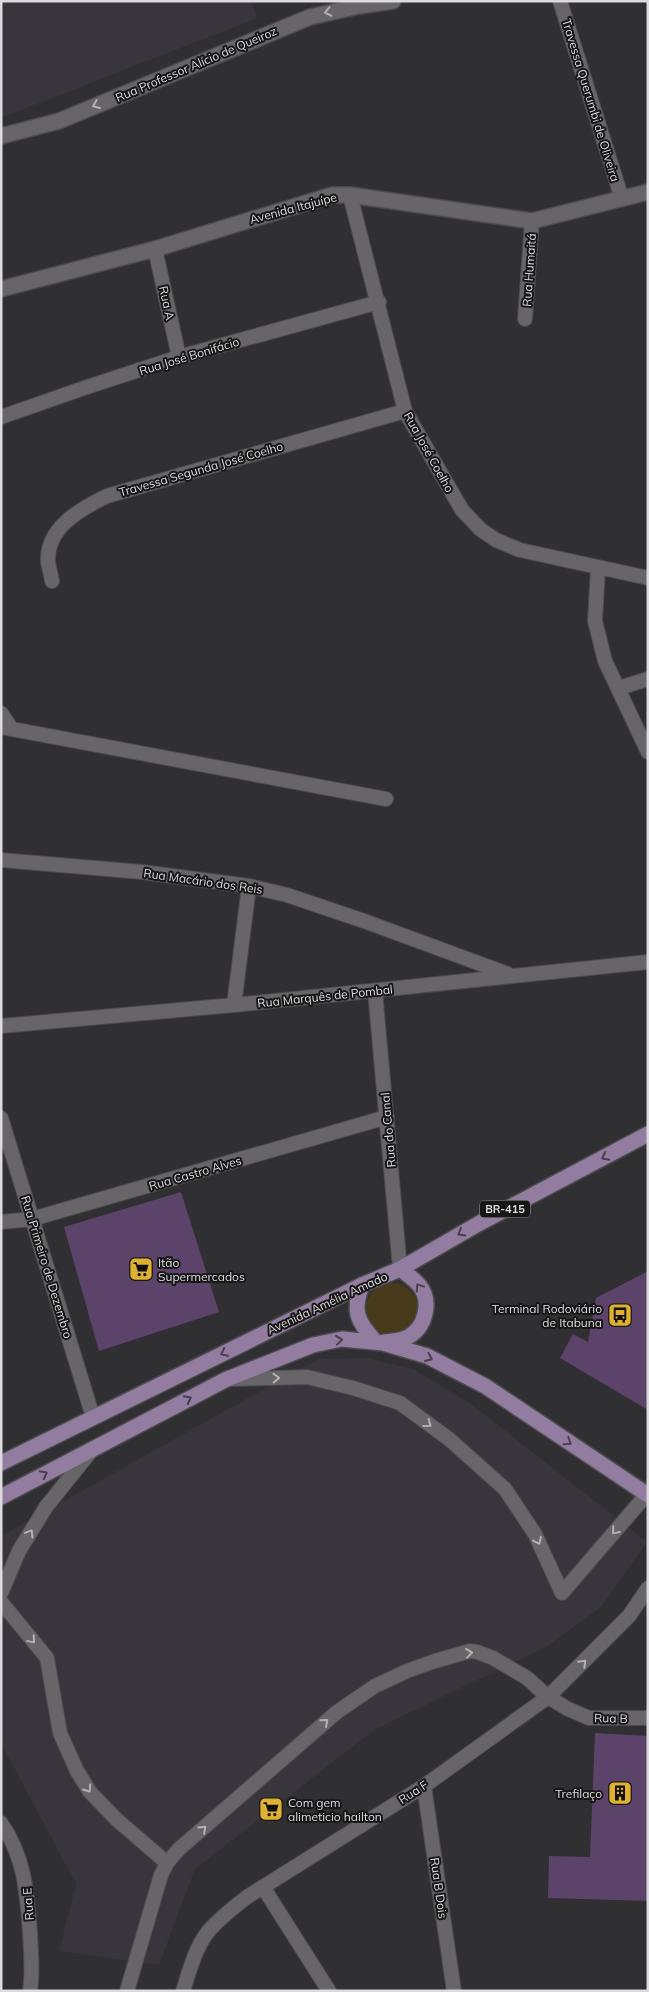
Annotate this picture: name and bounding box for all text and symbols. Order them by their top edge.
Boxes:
one-way arrow [324,7,333,17]
street label: Travessa Querumbi de Oliveira [559,17,623,183]
street label: Rua Professor Alício de Queiroz [113,23,279,105]
one-way arrow [92,99,101,110]
street label: Avenida Itajuípe [248,189,338,227]
street label: Rua Humaitá [519,233,539,307]
street label: Rua A [156,285,178,322]
street label: Rua José Bonifácio [137,334,241,378]
street label: Rua José Coelho [401,409,457,495]
street label: Travessa Segunda José Coelho [117,438,285,500]
street label: Rua Macário dos Reis [143,865,264,897]
street label: Rua Marquês de Pombal [257,981,393,1011]
street label: Rua do Canal [377,1092,399,1168]
one-way arrow [601,1151,610,1161]
street label: Rua Castro Alves [147,1153,243,1193]
street label: Rua Primeiro de Dezembro [18,1194,76,1340]
road number: BR-415 [480,1200,530,1218]
one-way arrow [458,1227,467,1237]
place label: Itão Supermercados [158,1255,245,1284]
supermarket icon: Itão Supermercados [128,1256,154,1282]
street label: Avenida Amélia Amado [264,1268,390,1338]
one-way arrow [416,1283,425,1293]
place label: Terminal Rodoviário de Itabuna [492,1301,602,1330]
bus stop icon: Terminal Rodoviário de Itabuna [607,1302,633,1328]
one-way arrow [335,1335,343,1346]
one-way arrow [220,1346,229,1357]
one-way arrow [424,1351,433,1362]
one-way arrow [272,1373,280,1384]
one-way arrow [183,1395,192,1405]
one-way arrow [422,1418,432,1427]
one-way arrow [563,1435,572,1445]
one-way arrow [39,1470,48,1480]
one-way arrow [611,1526,620,1535]
one-way arrow [23,1530,33,1539]
one-way arrow [532,1535,542,1544]
one-way arrow [27,1634,35,1643]
one-way arrow [465,1648,473,1659]
one-way arrow [577,1659,586,1668]
street label: Rua B [594,1710,628,1726]
one-way arrow [319,1719,328,1728]
street label: Rua F [395,1777,431,1807]
building icon: Trefilaço [607,1780,633,1806]
one-way arrow [82,1783,91,1793]
place label: Trefilaço [555,1786,602,1801]
place label: Com gem alimeticio hailton [288,1795,382,1824]
supermarket icon: Com gem alimeticio hailton [258,1796,284,1822]
one-way arrow [197,1826,206,1835]
street label: Rua B Dois [427,1857,451,1920]
street label: Rua E [19,1887,37,1921]

